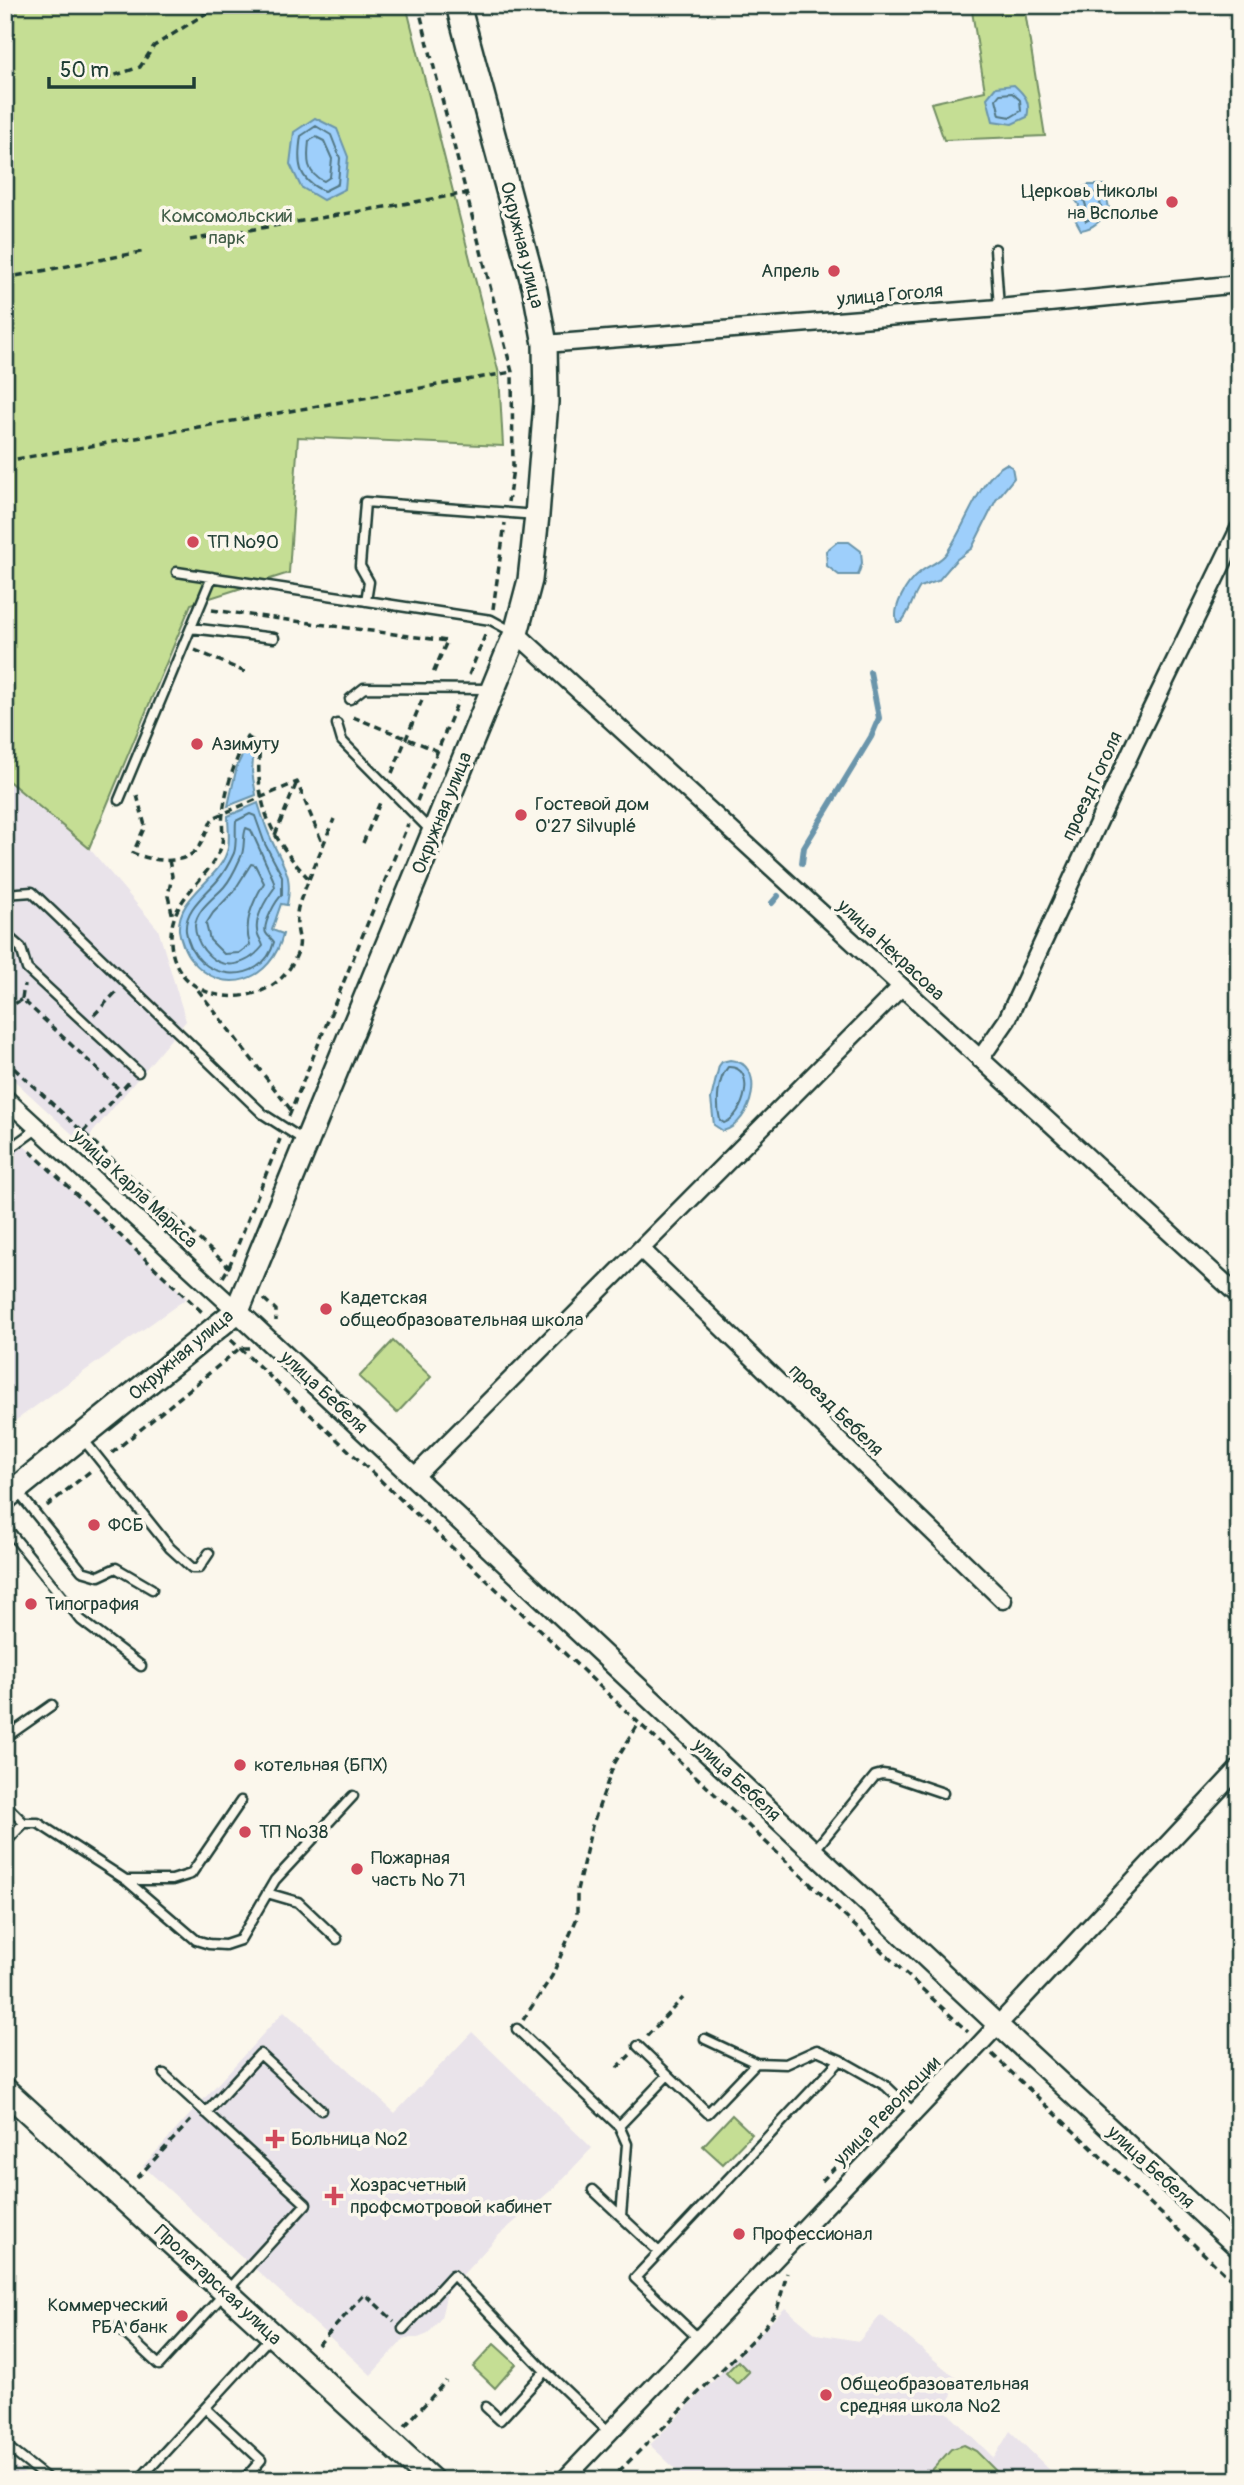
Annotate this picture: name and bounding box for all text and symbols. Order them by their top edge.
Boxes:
scale bar [49,46,194,90]
text: 50 m [60,57,109,84]
street label: Окружная улица [495,179,549,311]
place label: Церковь Николы на Всполье [1021,179,1159,225]
marker: Церковь Николы на Всполье [1164,194,1180,210]
park label: Комсомольский парк [161,204,293,250]
place label: Апрель [761,259,820,283]
marker: Апрель [826,263,842,279]
street label: улица Гоголя [835,278,944,312]
place label: ТП №90 [207,530,279,554]
marker: ТП №90 [185,534,201,550]
street label: проезд Гоголя [1056,727,1128,844]
place label: Азимуту [211,732,279,756]
marker: Азимуту [189,736,205,752]
street label: Окружная улица [407,748,477,878]
place label: Гостевой дом O'27 Silvuplé [535,792,649,838]
marker: Гостевой дом O'27 Silvuplé [513,807,529,823]
street label: улица Некрасова [831,893,950,1006]
street label: улица Карла Маркса [67,1124,203,1253]
place label: Кадетская общеобразовательная школа [340,1286,584,1332]
marker: Кадетская общеобразовательная школа [318,1301,334,1317]
street label: Окружная улица [124,1304,239,1406]
street label: улица Бебеля [274,1345,373,1439]
street label: проезд Бебеля [783,1359,889,1461]
place label: ФСБ [108,1513,144,1537]
marker: ФСБ [86,1517,102,1533]
place label: Типография [45,1592,139,1616]
marker: Типография [23,1596,39,1612]
street label: улица Бебеля [687,1733,786,1827]
place label: котельная (БПХ) [254,1753,389,1777]
marker: котельная (БПХ) [232,1757,248,1773]
place label: ТП №38 [259,1820,328,1844]
marker: ТП №38 [237,1824,253,1840]
place label: Пожарная часть № 71 [371,1846,466,1892]
marker: Пожарная часть № 71 [349,1861,365,1877]
street label: улица Революции [828,2051,946,2172]
street label: улица Бебеля [1101,2120,1200,2214]
place label: Больница №2 [291,2127,408,2151]
marker: Больница №2 [265,2129,285,2149]
place label: Хозрасчетный профсмотровой кабинет [350,2173,552,2219]
marker: Хозрасчетный профсмотровой кабинет [324,2186,344,2206]
street label: Пролетарская улица [149,2220,287,2350]
place label: Профессионал [753,2222,873,2246]
marker: Профессионал [731,2226,747,2242]
place label: Коммерческий РБА банк [48,2293,168,2339]
marker: Коммерческий РБА банк [174,2308,190,2324]
place label: Общеобразовательная средняя школа №2 [840,2372,1029,2418]
marker: Общеобразовательная средняя школа №2 [818,2387,834,2403]

